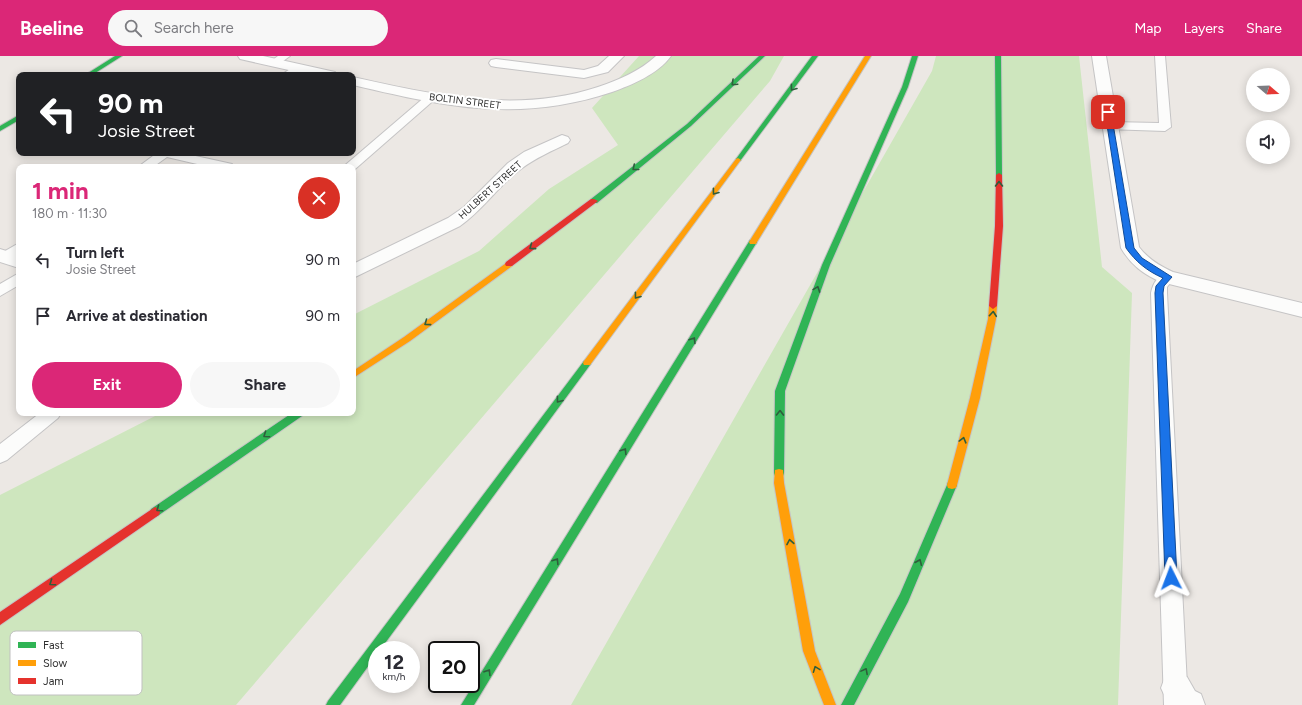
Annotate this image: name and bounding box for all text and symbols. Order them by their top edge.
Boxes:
search box [108,10,388,46]
text: Beeline [20,17,84,40]
icon: search [122,17,144,39]
text: Search here [154,19,234,37]
text: Map [1134,20,1162,37]
text: Layers [1184,20,1224,37]
text: Share [1246,20,1282,37]
north arrow [1246,68,1290,112]
map controls [1246,68,1290,164]
one-way arrow [731,78,739,86]
one-way arrow [790,83,797,90]
text: 90 m [98,86,163,120]
icon: left [32,88,84,140]
street label: BOLTIN STREET [428,90,502,112]
pin [1091,95,1125,129]
icon: arrive [1097,101,1119,123]
text: Josie Street [98,120,195,142]
button: sound [1246,120,1290,164]
street label: HULBERT STREET [455,158,525,222]
one-way arrow [633,163,640,170]
text: 1 min [32,176,89,205]
button: close [298,177,340,219]
one-way arrow [995,181,1003,187]
one-way arrow [713,187,720,194]
text: 180 m · 11:30 [32,206,107,221]
one-way arrow [530,242,537,249]
text: Turn left [66,244,124,262]
icon: left [32,249,54,271]
text: 90 m [305,251,340,269]
text: Josie Street [66,262,136,277]
one-way arrow [813,286,821,293]
one-way arrow [634,292,642,299]
icon: arrive [32,305,54,327]
text: Arrive at destination [66,307,207,325]
text: 90 m [305,307,340,325]
one-way arrow [988,311,997,317]
one-way arrow [425,319,432,326]
one-way arrow [688,337,695,344]
button: Exit [32,362,182,408]
button: Share [190,362,340,408]
one-way arrow [557,396,564,403]
one-way arrow [776,410,784,416]
one-way arrow [264,430,271,437]
one-way arrow [958,437,967,444]
one-way arrow [620,448,627,455]
one-way arrow [157,504,164,511]
one-way arrow [786,539,794,545]
position arrow [1150,557,1192,599]
one-way arrow [551,558,559,565]
one-way arrow [914,559,922,567]
one-way arrow [50,578,57,585]
legend [10,631,142,695]
text: Fast [43,639,64,652]
speed limit sign: 20 [428,641,480,693]
text: 12 [384,650,404,674]
text: Slow [43,657,67,670]
one-way arrow [812,665,820,672]
one-way arrow [861,667,868,675]
one-way arrow [483,669,490,676]
text: km/h [383,670,405,683]
text: Jam [43,675,64,688]

